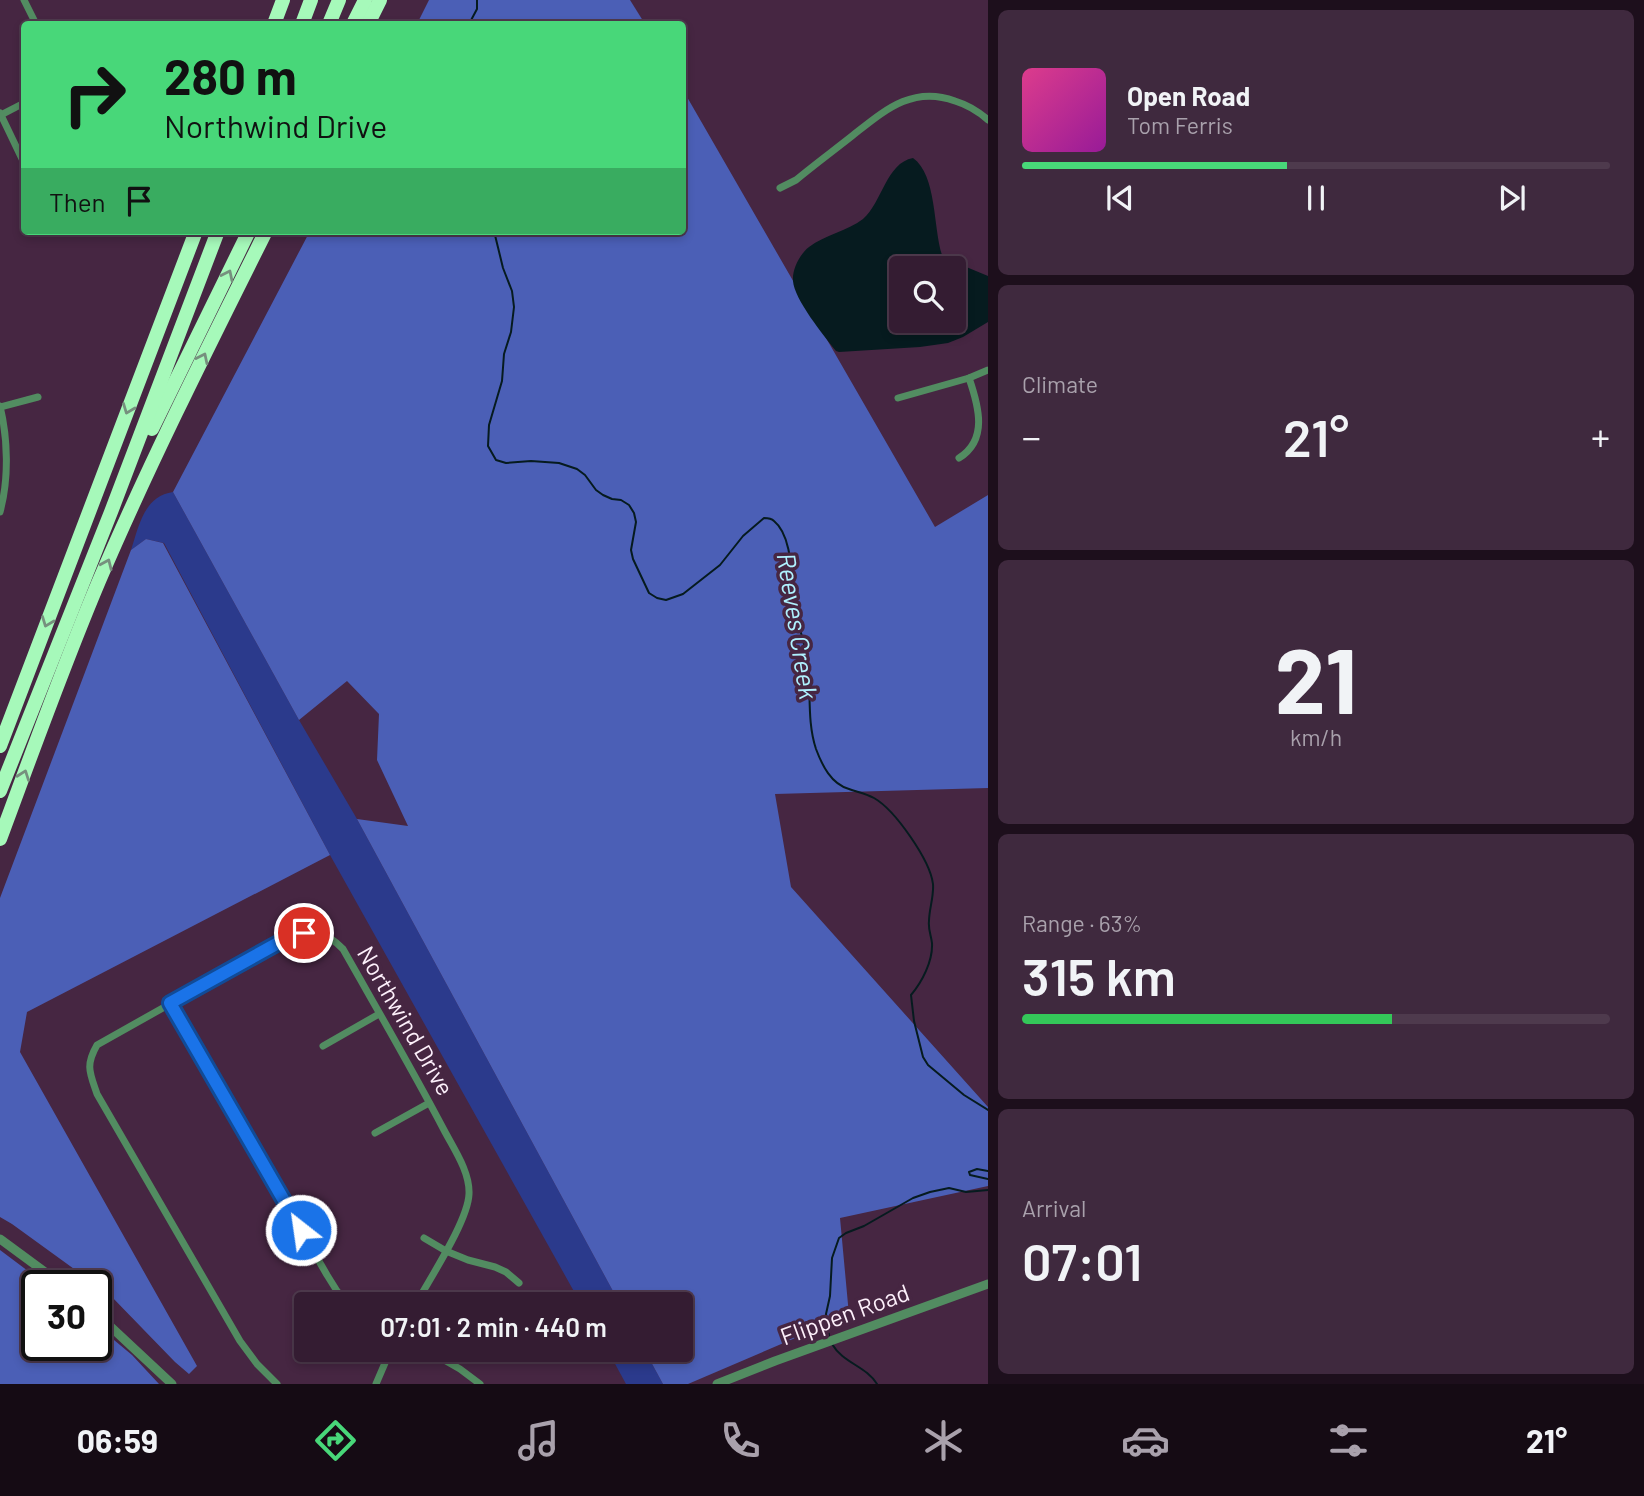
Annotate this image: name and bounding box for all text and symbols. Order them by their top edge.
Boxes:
text: 280 m [164,46,297,105]
icon: right [49,49,140,140]
text: Open Road [1127,80,1250,111]
text: Northwind Drive [164,106,387,144]
text: Tom Ferris [1127,111,1233,139]
icon: previous [1101,179,1139,217]
icon: pause [1297,179,1335,217]
icon: next [1493,179,1531,217]
icon: arrive [120,182,158,220]
text: Then [49,186,106,217]
map controls [889,256,966,333]
button: search [889,256,966,333]
one-way arrow [219,270,233,282]
one-way arrow [195,353,209,365]
text: Climate [1022,370,1098,398]
one-way arrow [122,403,136,415]
text: 21° [1283,405,1349,467]
text: − [1022,413,1041,459]
text: + [1591,413,1610,459]
water label: Reeves Creek [772,550,825,702]
one-way arrow [99,558,113,571]
one-way arrow [41,615,55,628]
text: 21 [1275,623,1357,732]
text: km/h [1290,723,1342,751]
one-way arrow [16,770,30,782]
pin [274,903,334,963]
text: Range · 63% [1022,909,1142,937]
icon: arrive [285,914,323,952]
street label: Northwind Drive [352,941,461,1100]
text: 315 km [1022,944,1176,1006]
position arrow [264,1193,338,1267]
text: Arrival [1022,1194,1086,1222]
text: 07:01 [1022,1229,1142,1291]
speed limit sign: 30 [21,1270,112,1361]
street label: Flippen Road [776,1277,913,1350]
text: 07:01 · 2 min · 440 m [380,1311,607,1342]
icon: directions [311,1416,360,1465]
icon: music [514,1416,563,1465]
icon: phone [716,1416,765,1465]
icon: climate [919,1416,968,1465]
icon: car [1121,1416,1170,1465]
icon: filters [1324,1416,1373,1465]
text: 06:59 [77,1421,158,1459]
text: 21° [1526,1421,1567,1459]

